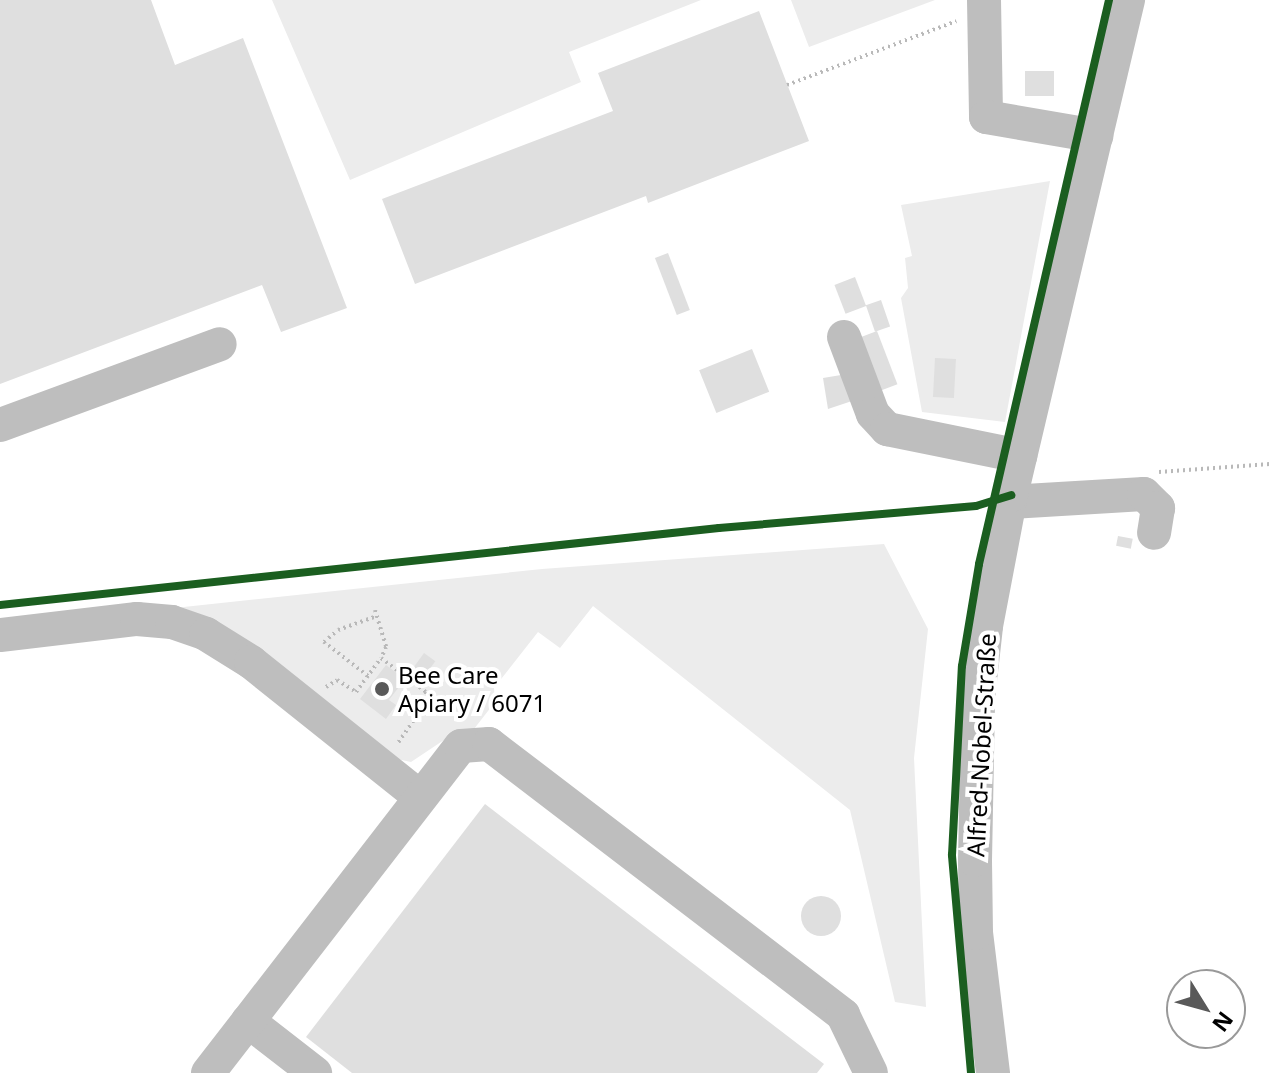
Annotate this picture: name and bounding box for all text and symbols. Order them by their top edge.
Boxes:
street label: Alfred-Nobel-Straße [961,633,1001,857]
place label: Bee Care Apiary / 6071 [398,661,546,717]
marker: Bee Care Apiary / 6071 [373,680,391,698]
north arrow [1166,969,1246,1049]
text: N [1206,1006,1241,1038]

